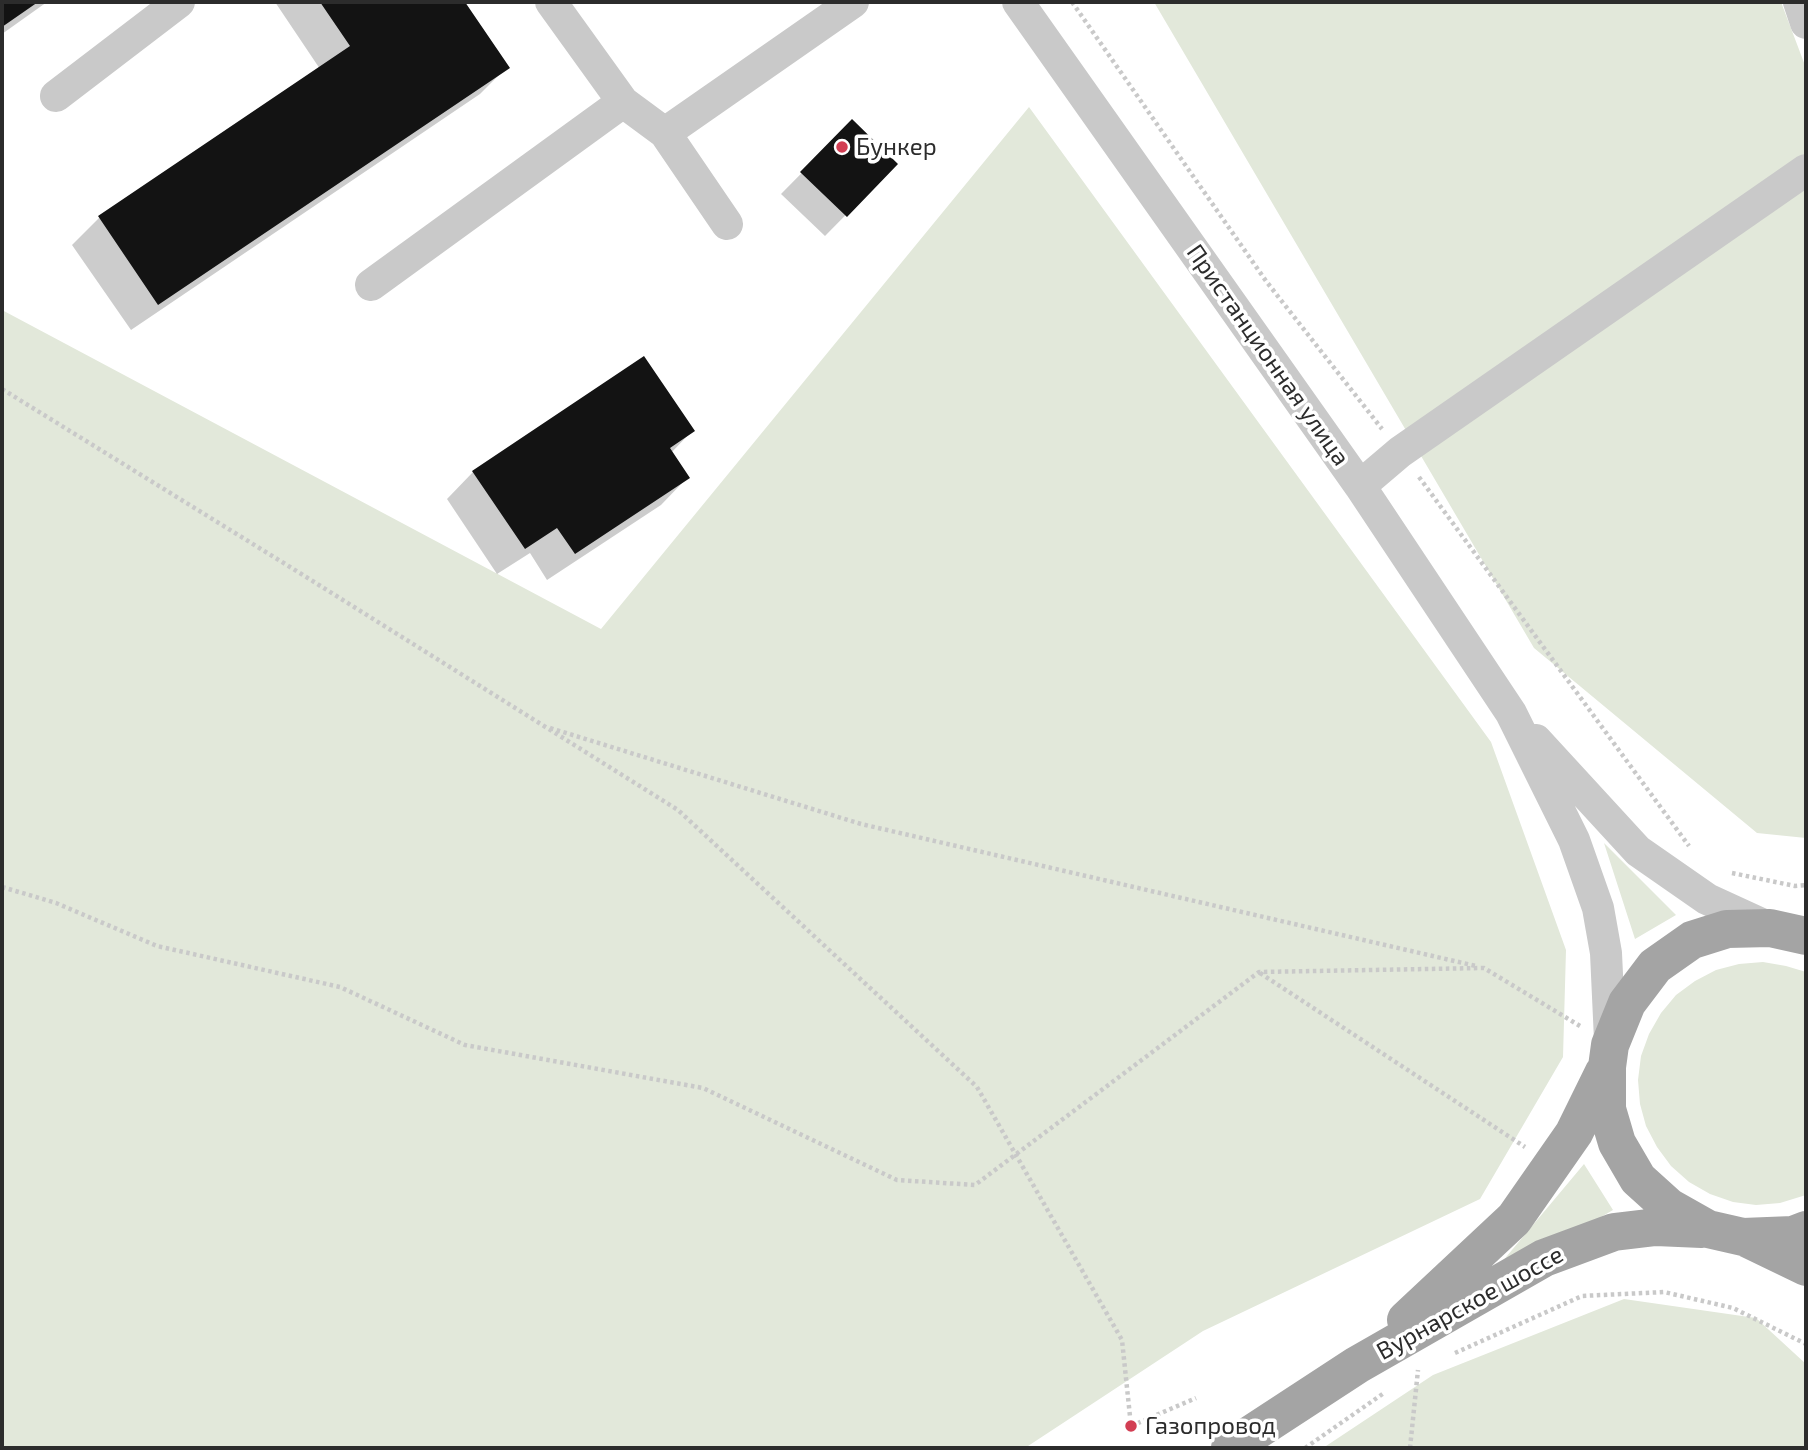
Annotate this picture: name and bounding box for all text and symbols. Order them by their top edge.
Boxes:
place label: Бункер [856,133,937,161]
marker: Бункер [834,139,850,155]
street label: Пристанционная улица [1181,239,1355,471]
street label: Вурнарское шоссе [1372,1240,1568,1366]
place label: Газопровод [1145,1412,1276,1440]
marker: Газопровод [1123,1418,1139,1434]

